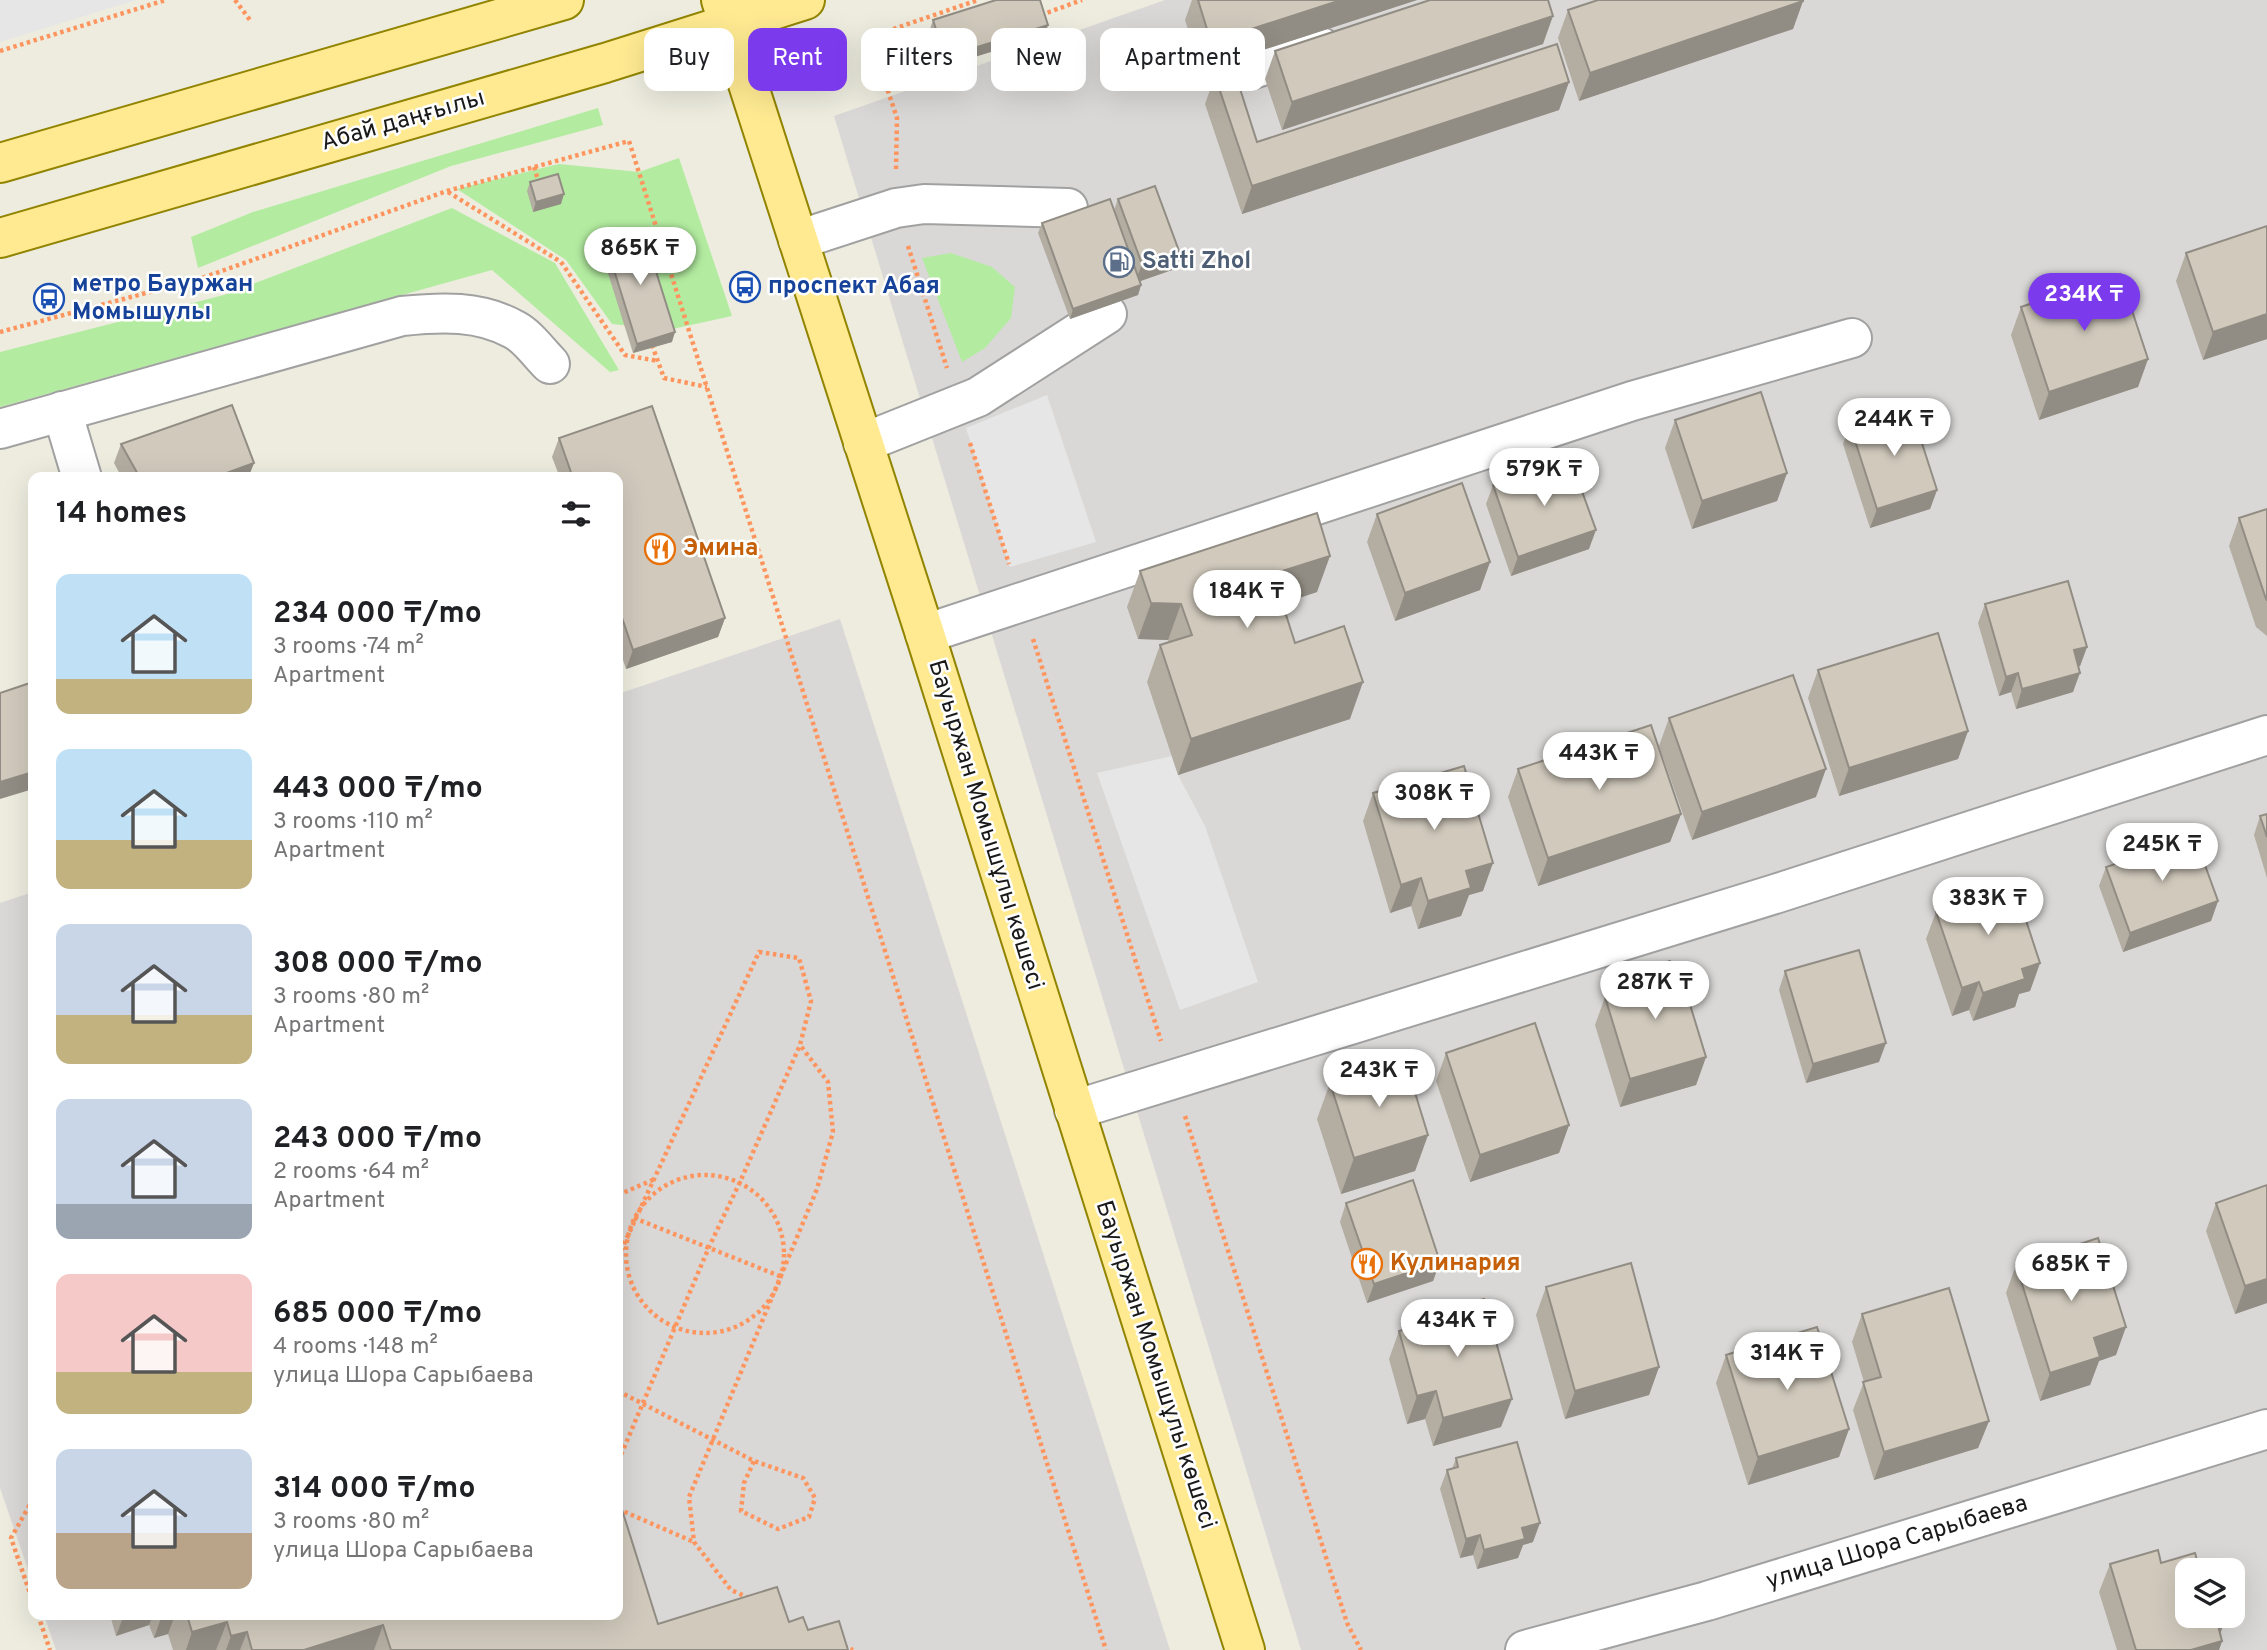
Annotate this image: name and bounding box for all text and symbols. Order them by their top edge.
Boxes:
chip: Buy [644,28,734,91]
chip: Rent [748,28,847,91]
chip: Filters [861,28,977,91]
chip: New [991,28,1086,91]
chip: Apartment [1100,28,1265,91]
street label: Абай даңғылы [318,83,488,159]
pin: 865K ₸ [583,228,697,287]
text: 865K ₸ [600,235,680,264]
fuel station icon: Satti Zhol [1102,245,1136,279]
place label: Satti Zhol [1142,247,1251,277]
place label: метро Бауржан Момышулы [72,270,253,328]
bus stop icon: проспект Абая [728,270,762,304]
place label: проспект Абая [768,272,940,302]
pin: 234K ₸ [2027,274,2141,333]
text: 234K ₸ [2044,281,2124,310]
bus stop icon: метро Бауржан Момышулы [32,282,66,316]
pin: 244K ₸ [1837,398,1951,458]
text: 244K ₸ [1854,406,1934,435]
pin: 579K ₸ [1487,448,1601,508]
text: 579K ₸ [1505,456,1583,485]
icon: filters [557,495,595,533]
text: 14 homes [56,496,187,533]
restaurant icon: Эмина [643,532,677,566]
place label: Эмина [683,534,758,564]
pin: 184K ₸ [1190,570,1304,630]
text: 184K ₸ [1209,578,1285,607]
text: 234 000 ₸/mo [273,596,482,633]
icon: home [112,602,196,686]
text: 3 rooms · 74 m² [273,633,424,662]
street label: Бауыржан Момышұлы көшесі [920,656,1050,994]
text: Apartment [273,662,385,691]
pin: 443K ₸ [1542,732,1656,792]
text: 443K ₸ [1559,740,1639,769]
text: 443 000 ₸/mo [273,771,483,808]
pin: 308K ₸ [1377,772,1491,832]
icon: home [112,777,196,861]
text: 308K ₸ [1394,780,1474,809]
text: 3 rooms · 110 m² [273,808,433,837]
pin: 245K ₸ [2105,824,2219,883]
text: 245K ₸ [2122,831,2202,860]
text: Apartment [273,837,385,866]
pin: 383K ₸ [1931,878,2045,937]
text: 383K ₸ [1948,885,2028,914]
text: 308 000 ₸/mo [273,946,482,983]
icon: home [112,952,196,1036]
pin: 287K ₸ [1598,962,1712,1021]
text: 287K ₸ [1616,969,1694,998]
text: 3 rooms · 80 m² [273,983,429,1012]
text: Apartment [273,1012,385,1041]
pin: 243K ₸ [1322,1050,1436,1109]
text: 243K ₸ [1339,1057,1419,1086]
text: 243 000 ₸/mo [273,1121,482,1158]
icon: home [112,1127,196,1211]
text: 2 rooms · 64 m² [273,1158,429,1187]
text: Apartment [273,1187,385,1216]
street label: Бауыржан Момышұлы көшесі [1088,1197,1222,1533]
pin: 685K ₸ [2014,1244,2128,1303]
restaurant icon: Кулинария [1350,1247,1384,1281]
place label: Кулинария [1390,1249,1521,1279]
text: 685K ₸ [2031,1251,2111,1280]
text: 685 000 ₸/mo [273,1296,482,1333]
pin: 434K ₸ [1400,1300,1514,1359]
icon: home [112,1302,196,1386]
text: 434K ₸ [1417,1307,1497,1336]
pin: 314K ₸ [1730,1332,1844,1392]
text: 4 rooms · 148 m² [273,1333,438,1362]
text: 314K ₸ [1750,1340,1824,1369]
text: улица Шора Сарыбаева [273,1362,534,1391]
text: 314 000 ₸/mo [273,1471,476,1508]
icon: home [112,1477,196,1561]
street label: улица Шора Сарыбаева [1763,1489,2031,1597]
text: 3 rooms · 80 m² [273,1508,429,1537]
text: улица Шора Сарыбаева [273,1537,534,1566]
map controls [2175,1558,2245,1628]
button: layers [2175,1558,2245,1628]

